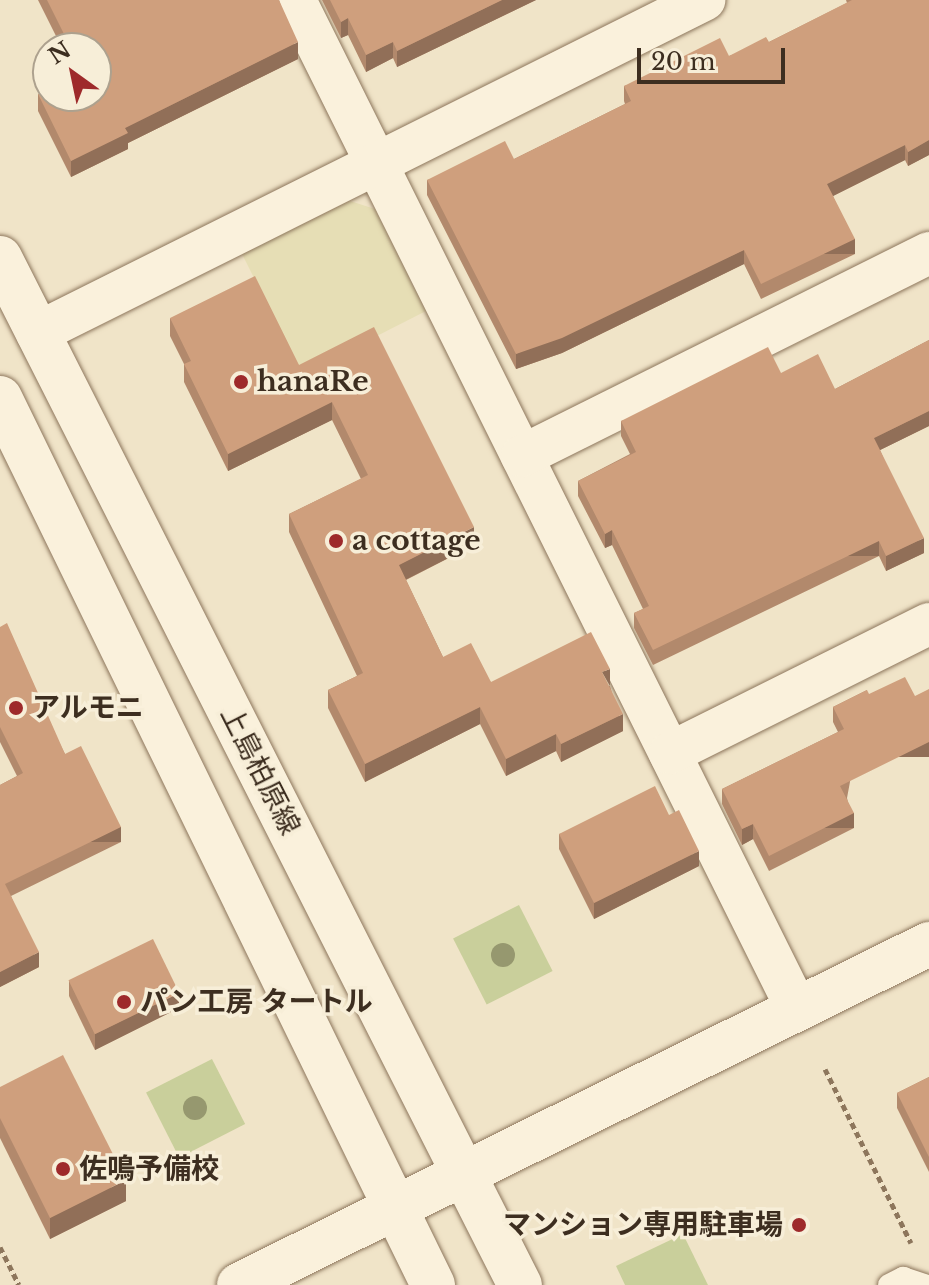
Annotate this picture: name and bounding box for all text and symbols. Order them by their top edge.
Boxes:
north arrow [32,32,112,112]
scale bar [641,32,789,82]
text: N [44,36,76,70]
text: 20 m [651,47,716,76]
place label: hanaRe [257,365,369,399]
marker: hanaRe [232,373,250,391]
place label: a cottage [352,524,481,558]
marker: a cottage [327,532,345,550]
place label: アルモニ [32,691,144,725]
marker: アルモニ [7,699,25,717]
street label: 上島柏原線 [213,701,307,841]
place label: パン工房 タートル [140,985,371,1019]
marker: パン工房 タートル [115,993,133,1011]
place label: 佐鳴予備校 [79,1152,219,1186]
marker: 佐鳴予備校 [54,1160,72,1178]
place label: マンション専用駐車場 [503,1208,783,1242]
marker: マンション専用駐車場 [790,1216,808,1234]

